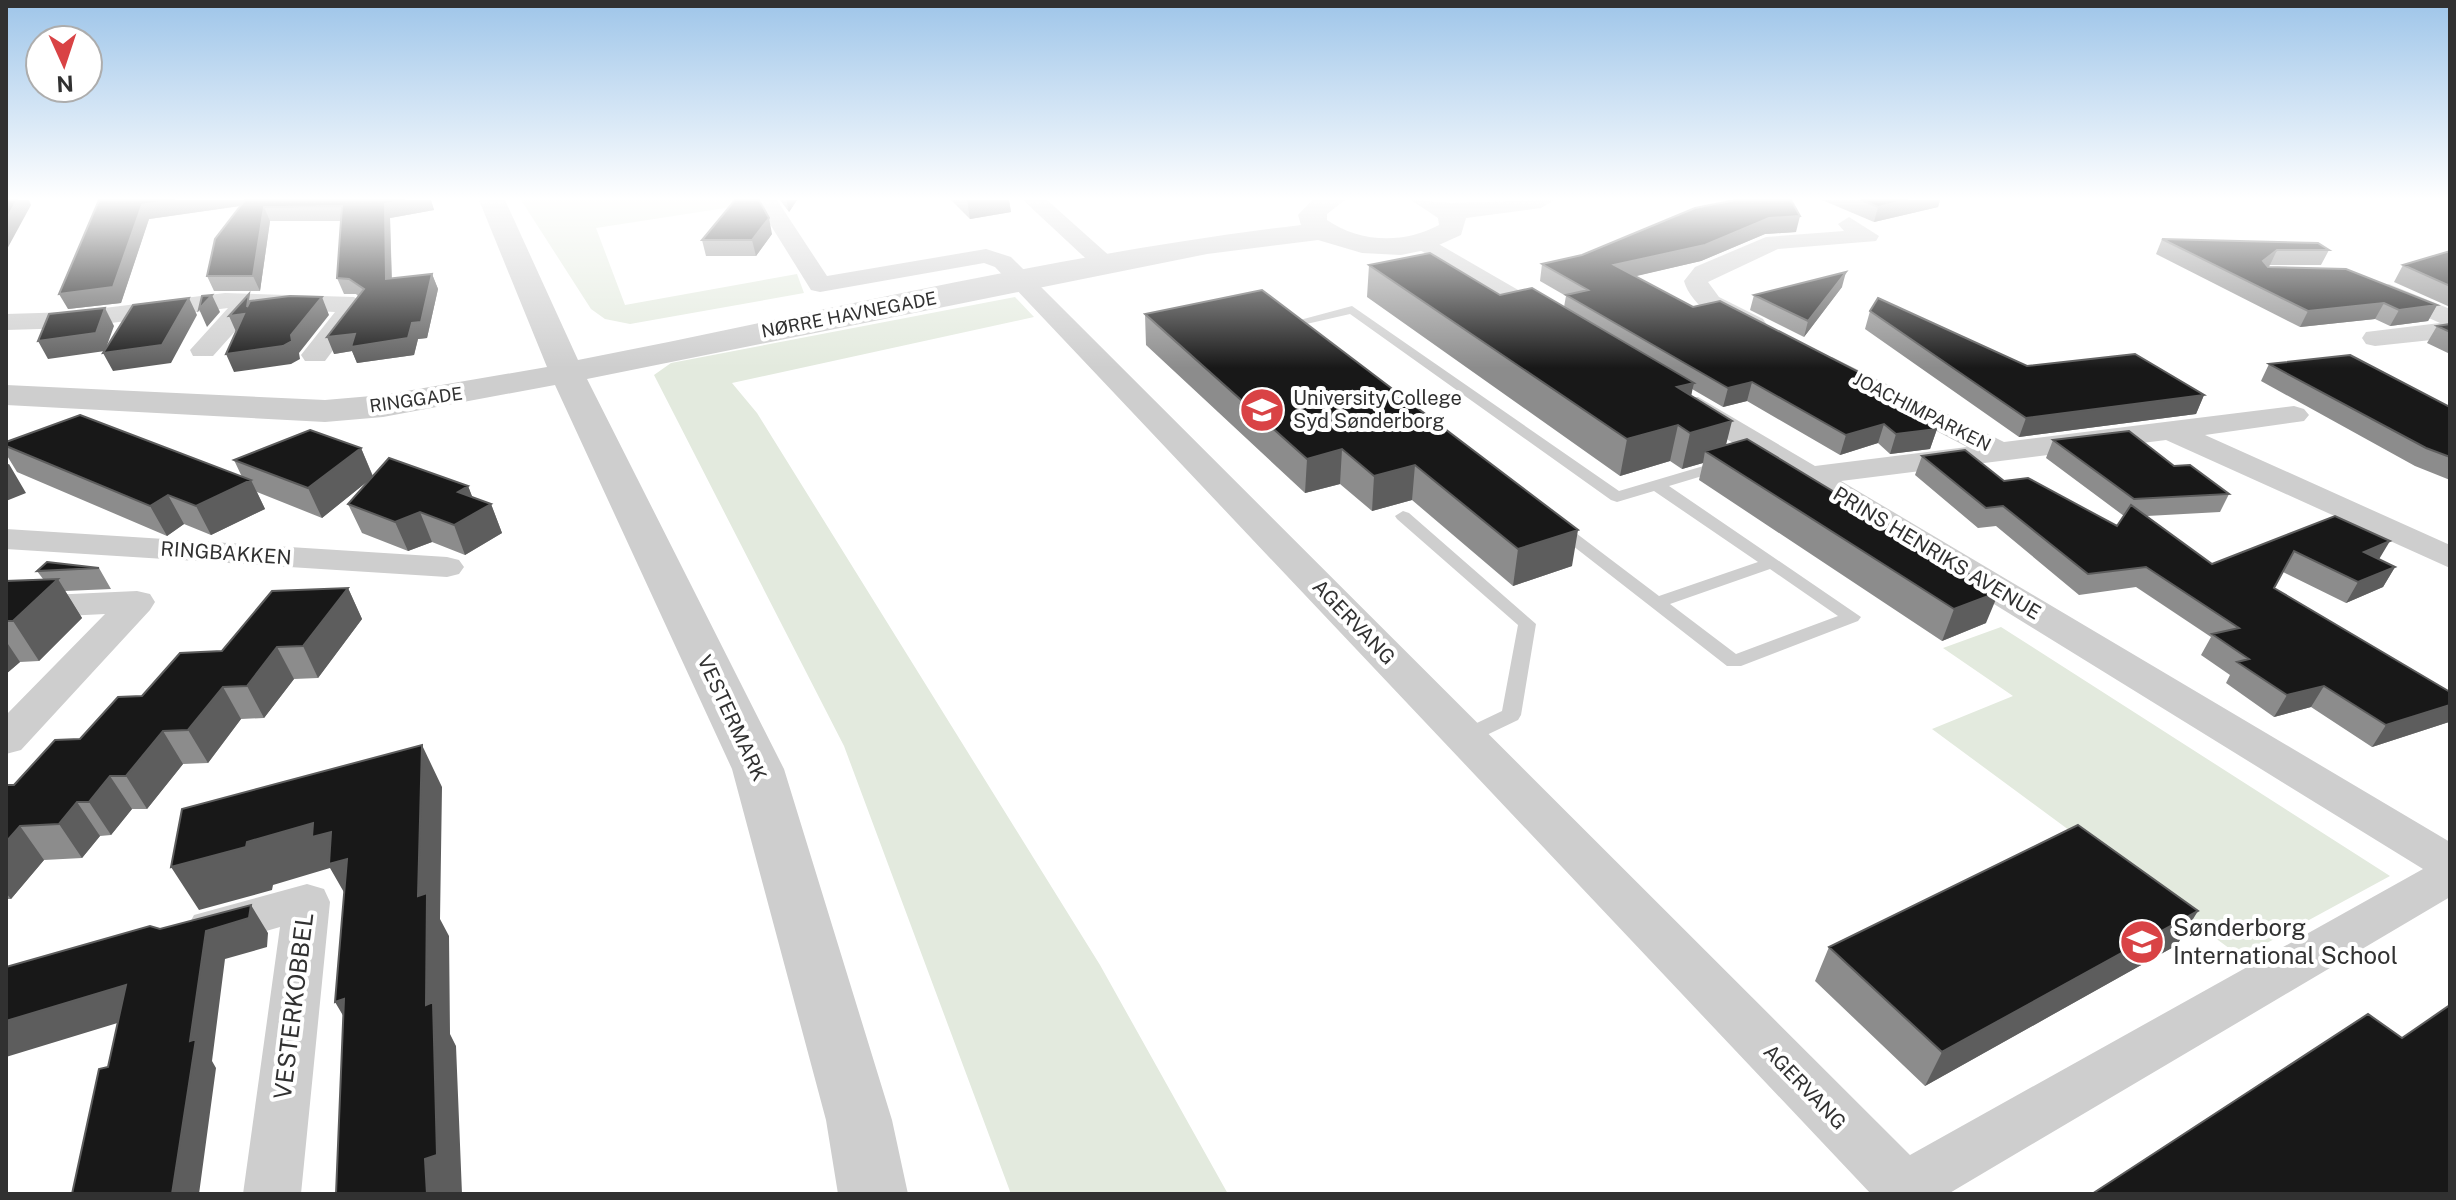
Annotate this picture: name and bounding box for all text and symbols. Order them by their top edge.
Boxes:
north arrow [24,24,104,104]
text: N [56,71,74,97]
street label: NØRRE HAVNEGADE [760,287,938,342]
street label: JOACHIMPARKEN [1850,368,1994,455]
street label: RINGGADE [368,383,464,416]
school or university icon: University College Syd Sønderborg [1238,386,1286,434]
place label: University College Syd Sønderborg [1293,386,1462,433]
street label: PRINS HENRIKS AVENUE [1829,481,2045,625]
street label: RINGBAKKEN [160,536,292,570]
street label: AGERVANG [1308,575,1400,669]
street label: VESTERMARK [692,651,772,785]
street label: VESTERKOBBEL [268,911,318,1101]
place label: Sønderborg International School [2173,913,2398,969]
school or university icon: Sønderborg International School [2118,918,2166,966]
street label: AGERVANG [1759,1040,1851,1134]

